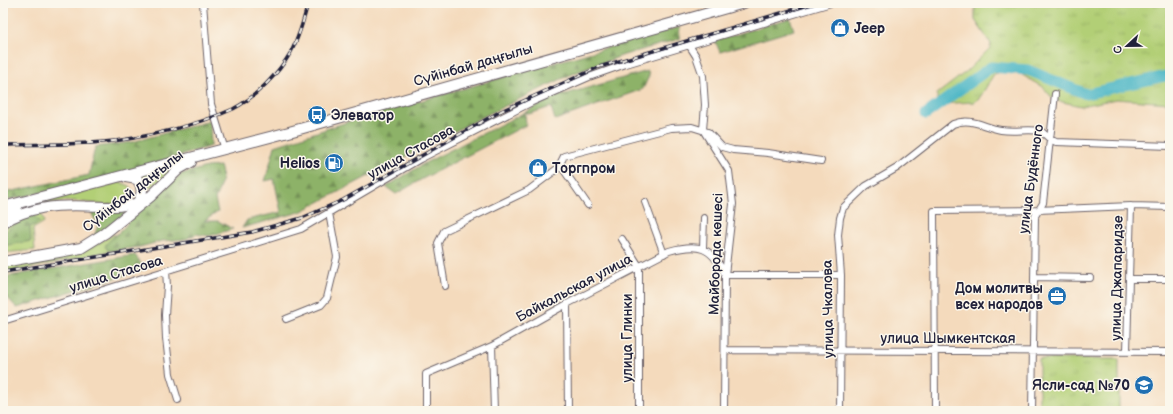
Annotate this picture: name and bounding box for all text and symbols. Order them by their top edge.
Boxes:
shop icon: Jeep [829,17,851,39]
place label: Jeep [854,20,885,37]
north arrow [1107,26,1147,66]
street label: Сүйінбай даңғылы [412,40,534,90]
text: С [1111,43,1126,56]
bus stop icon: Элеватор [306,104,328,126]
place label: Элеватор [331,107,395,124]
street label: улица Стасова [365,121,458,183]
street label: улица Будённого [1015,123,1047,235]
street label: Сүйінбай даңғылы [79,146,187,236]
fuel station icon: Helios [323,152,345,174]
place label: Helios [280,155,320,172]
shop icon: Торгпром [527,157,549,179]
place label: Торгпром [552,160,615,177]
street label: Майборода көшесі [705,193,727,315]
street label: улица Джапаридзе [1107,215,1127,341]
street label: Байкальская улица [513,250,636,326]
street label: улица Стасова [67,252,165,296]
street label: улица Чкалова [819,259,837,358]
place label: Дом молитвы всех народов [955,280,1043,313]
office icon: Дом молитвы всех народов [1046,285,1068,307]
street label: улица Глинки [619,293,636,383]
street label: улица Шымкентская [881,330,1016,347]
school or university icon: Ясли-сад №70 [1133,374,1155,396]
place label: Ясли-сад №70 [1032,377,1130,394]

